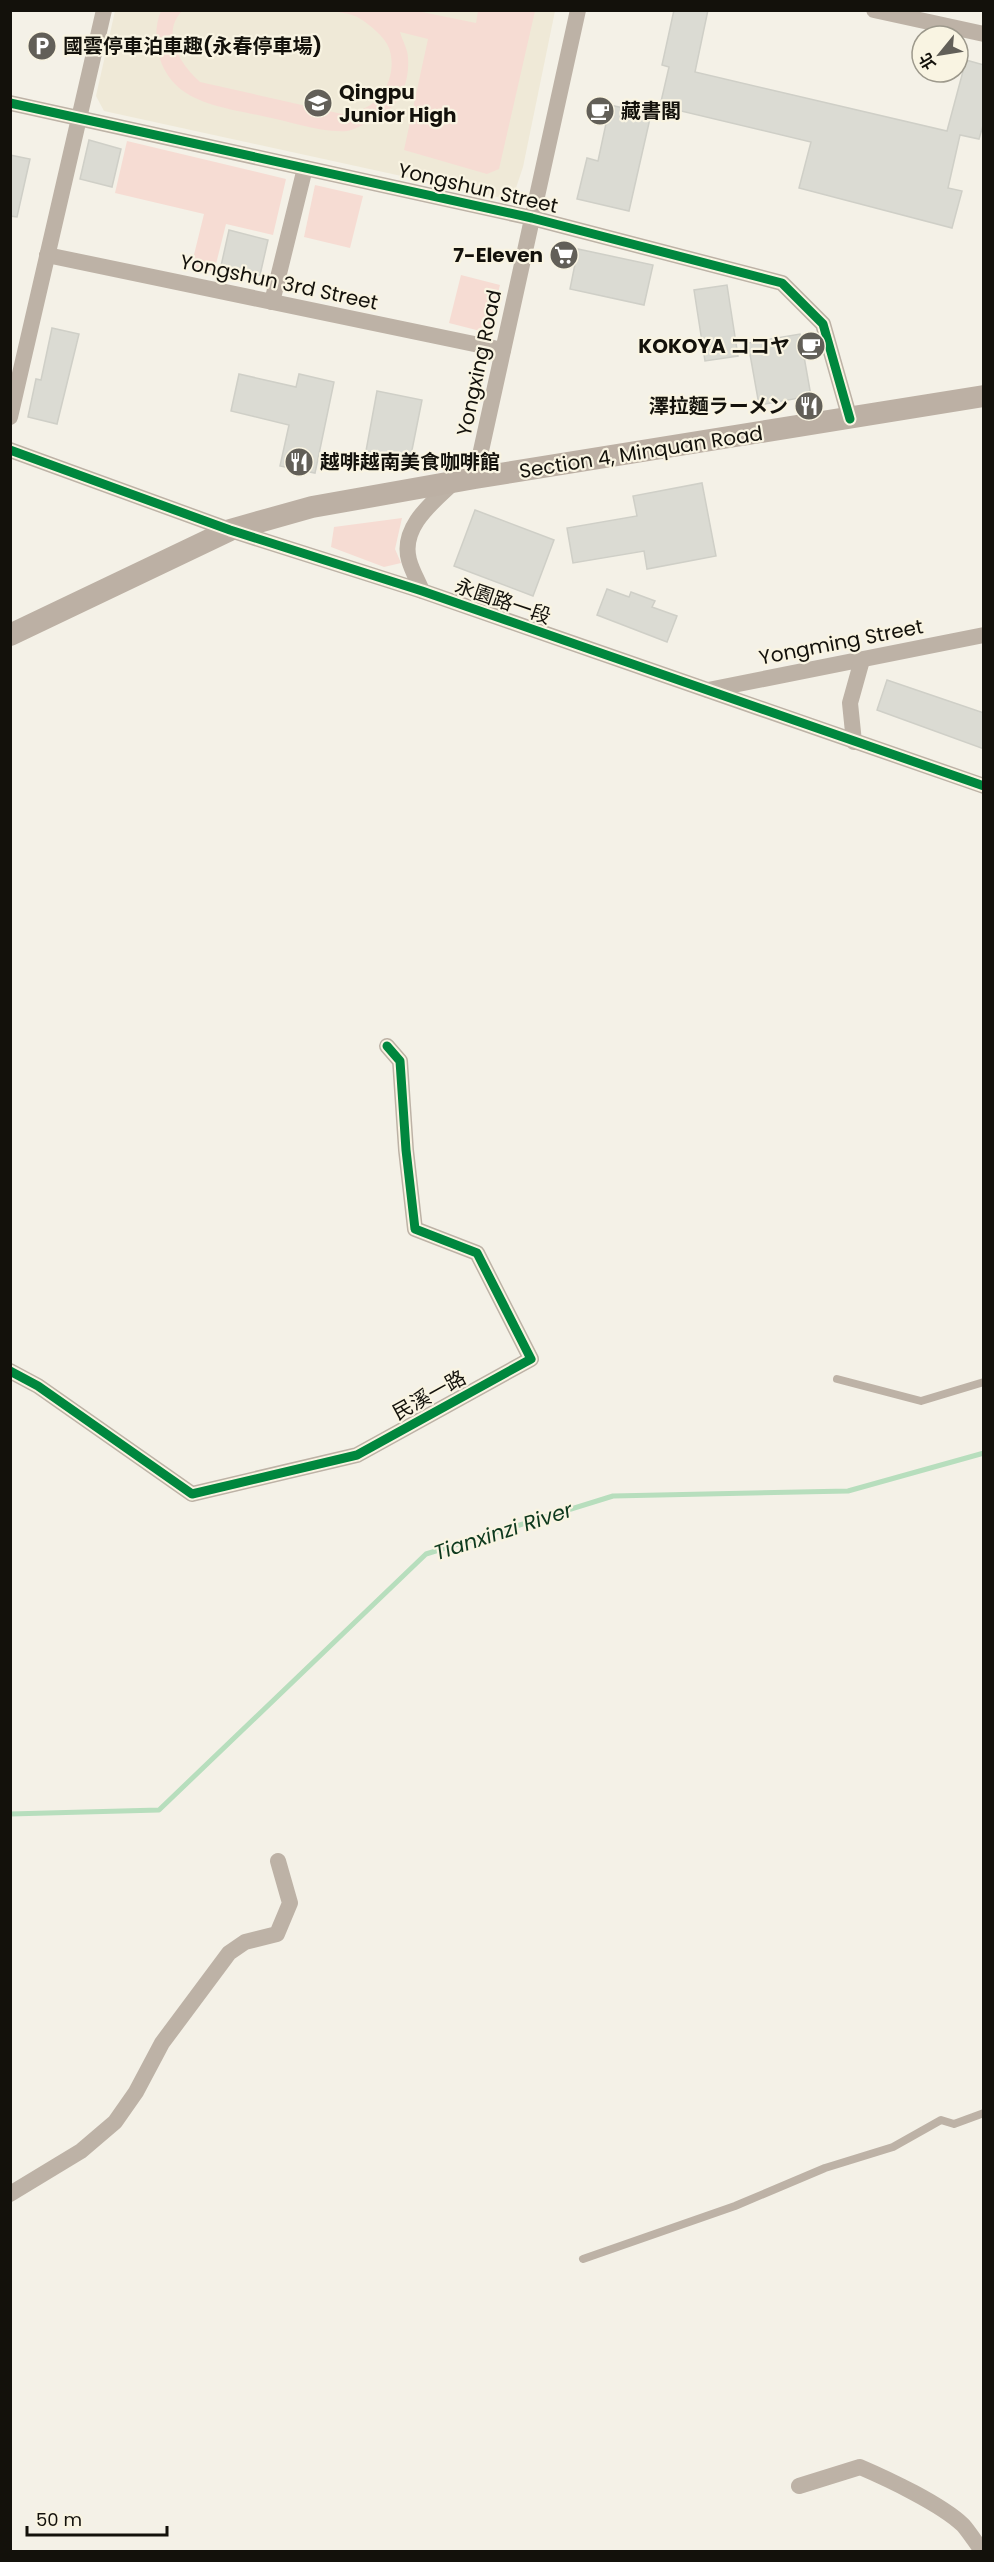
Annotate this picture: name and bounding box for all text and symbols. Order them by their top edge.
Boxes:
north arrow [910,24,970,84]
parking icon: 國雲停車泊車趣(永春停車場) [26,30,58,62]
place label: 國雲停車泊車趣(永春停車場) [63,32,322,60]
text: 北 [913,49,941,74]
place label: Qingpu Junior High [339,78,457,129]
school or university icon: Qingpu Junior High [302,87,334,119]
cafe icon: 藏書閣 [584,95,616,127]
place label: 藏書閣 [621,97,681,125]
street label: Yongshun Street [395,156,561,220]
supermarket icon: 7-Eleven [548,239,580,271]
place label: 7-Eleven [453,241,543,269]
street label: Yongshun 3rd Street [177,247,381,317]
street label: Yongxing Road [450,287,508,439]
cafe icon: KOKOYA ココヤ [795,330,827,362]
place label: KOKOYA ココヤ [638,332,790,360]
restaurant icon: 澤拉麵ラーメン [793,390,825,422]
place label: 澤拉麵ラーメン [649,392,788,420]
street label: Section 4, Minquan Road [517,419,765,485]
restaurant icon: 越啡越南美食咖啡館 [283,446,315,478]
place label: 越啡越南美食咖啡館 [320,448,500,476]
street label: 永園路一段 [451,571,555,631]
street label: Yongming Street [757,612,925,672]
street label: 民溪一路 [387,1363,471,1427]
water label: Tianxinzi River [430,1495,577,1567]
scale bar [27,2499,166,2537]
text: 50 m [36,2507,82,2532]

